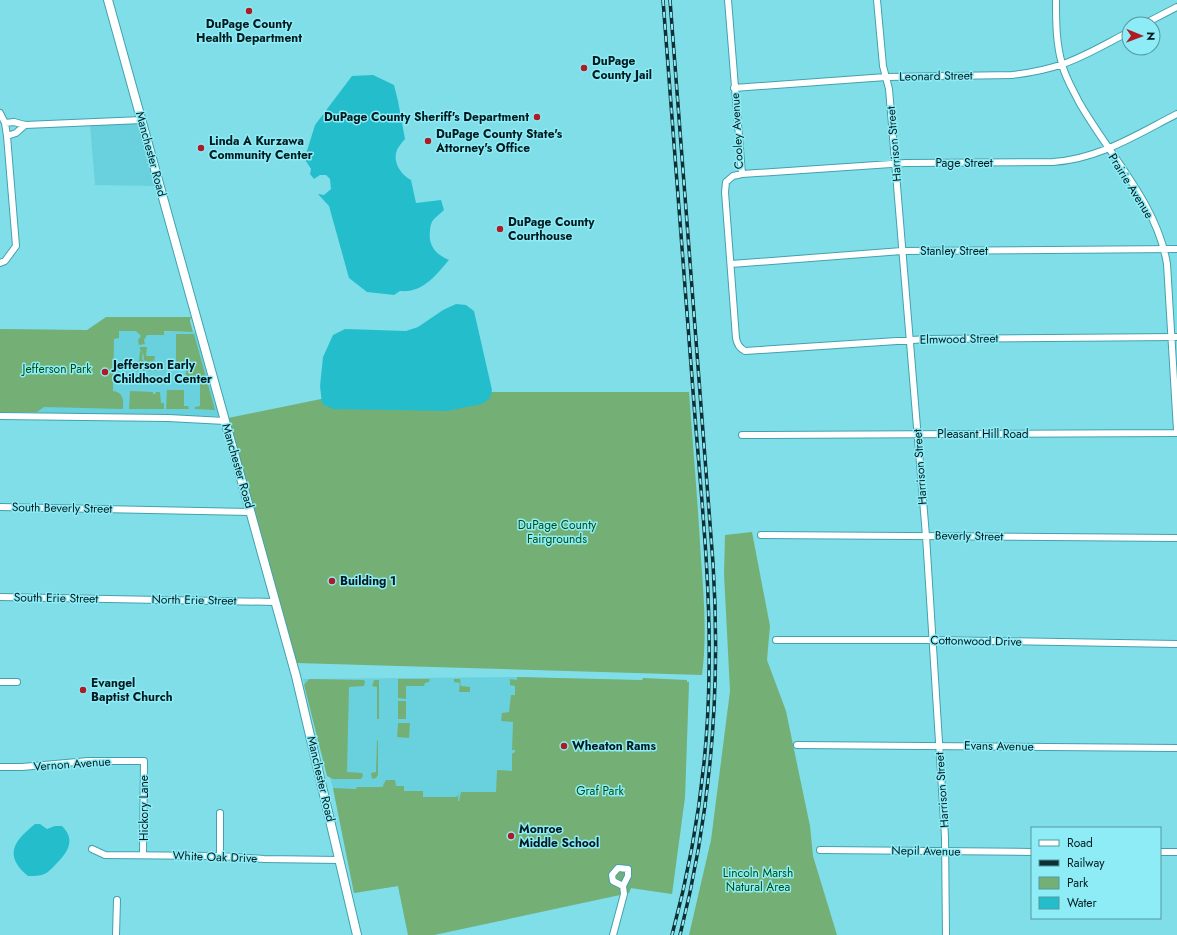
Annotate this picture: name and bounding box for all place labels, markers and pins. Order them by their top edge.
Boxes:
marker: DuPage County Health Department [244,6,254,16]
place label: DuPage County Health Department [196,15,302,47]
place label: DuPage County Jail [592,52,652,84]
marker: DuPage County Jail [579,63,589,73]
place label: DuPage County Sheriff's Department [324,108,529,126]
marker: DuPage County Sheriff's Department [532,112,542,122]
place label: DuPage County State's Attorney's Office [435,125,563,157]
place label: Linda A Kurzawa Community Center [209,132,313,164]
marker: DuPage County State's Attorney's Office [423,136,433,146]
marker: Linda A Kurzawa Community Center [196,143,206,153]
place label: DuPage County Courthouse [508,213,595,245]
marker: DuPage County Courthouse [495,224,505,234]
place label: Jefferson Early Childhood Center [111,356,212,388]
marker: Jefferson Early Childhood Center [100,367,110,377]
place label: Building 1 [340,572,396,590]
marker: Building 1 [327,576,337,586]
place label: Evangel Baptist Church [91,674,173,706]
marker: Evangel Baptist Church [78,685,88,695]
place label: Wheaton Rams [572,737,656,755]
marker: Wheaton Rams [559,741,569,751]
place label: Monroe Middle School [519,820,599,852]
marker: Monroe Middle School [506,831,516,841]

